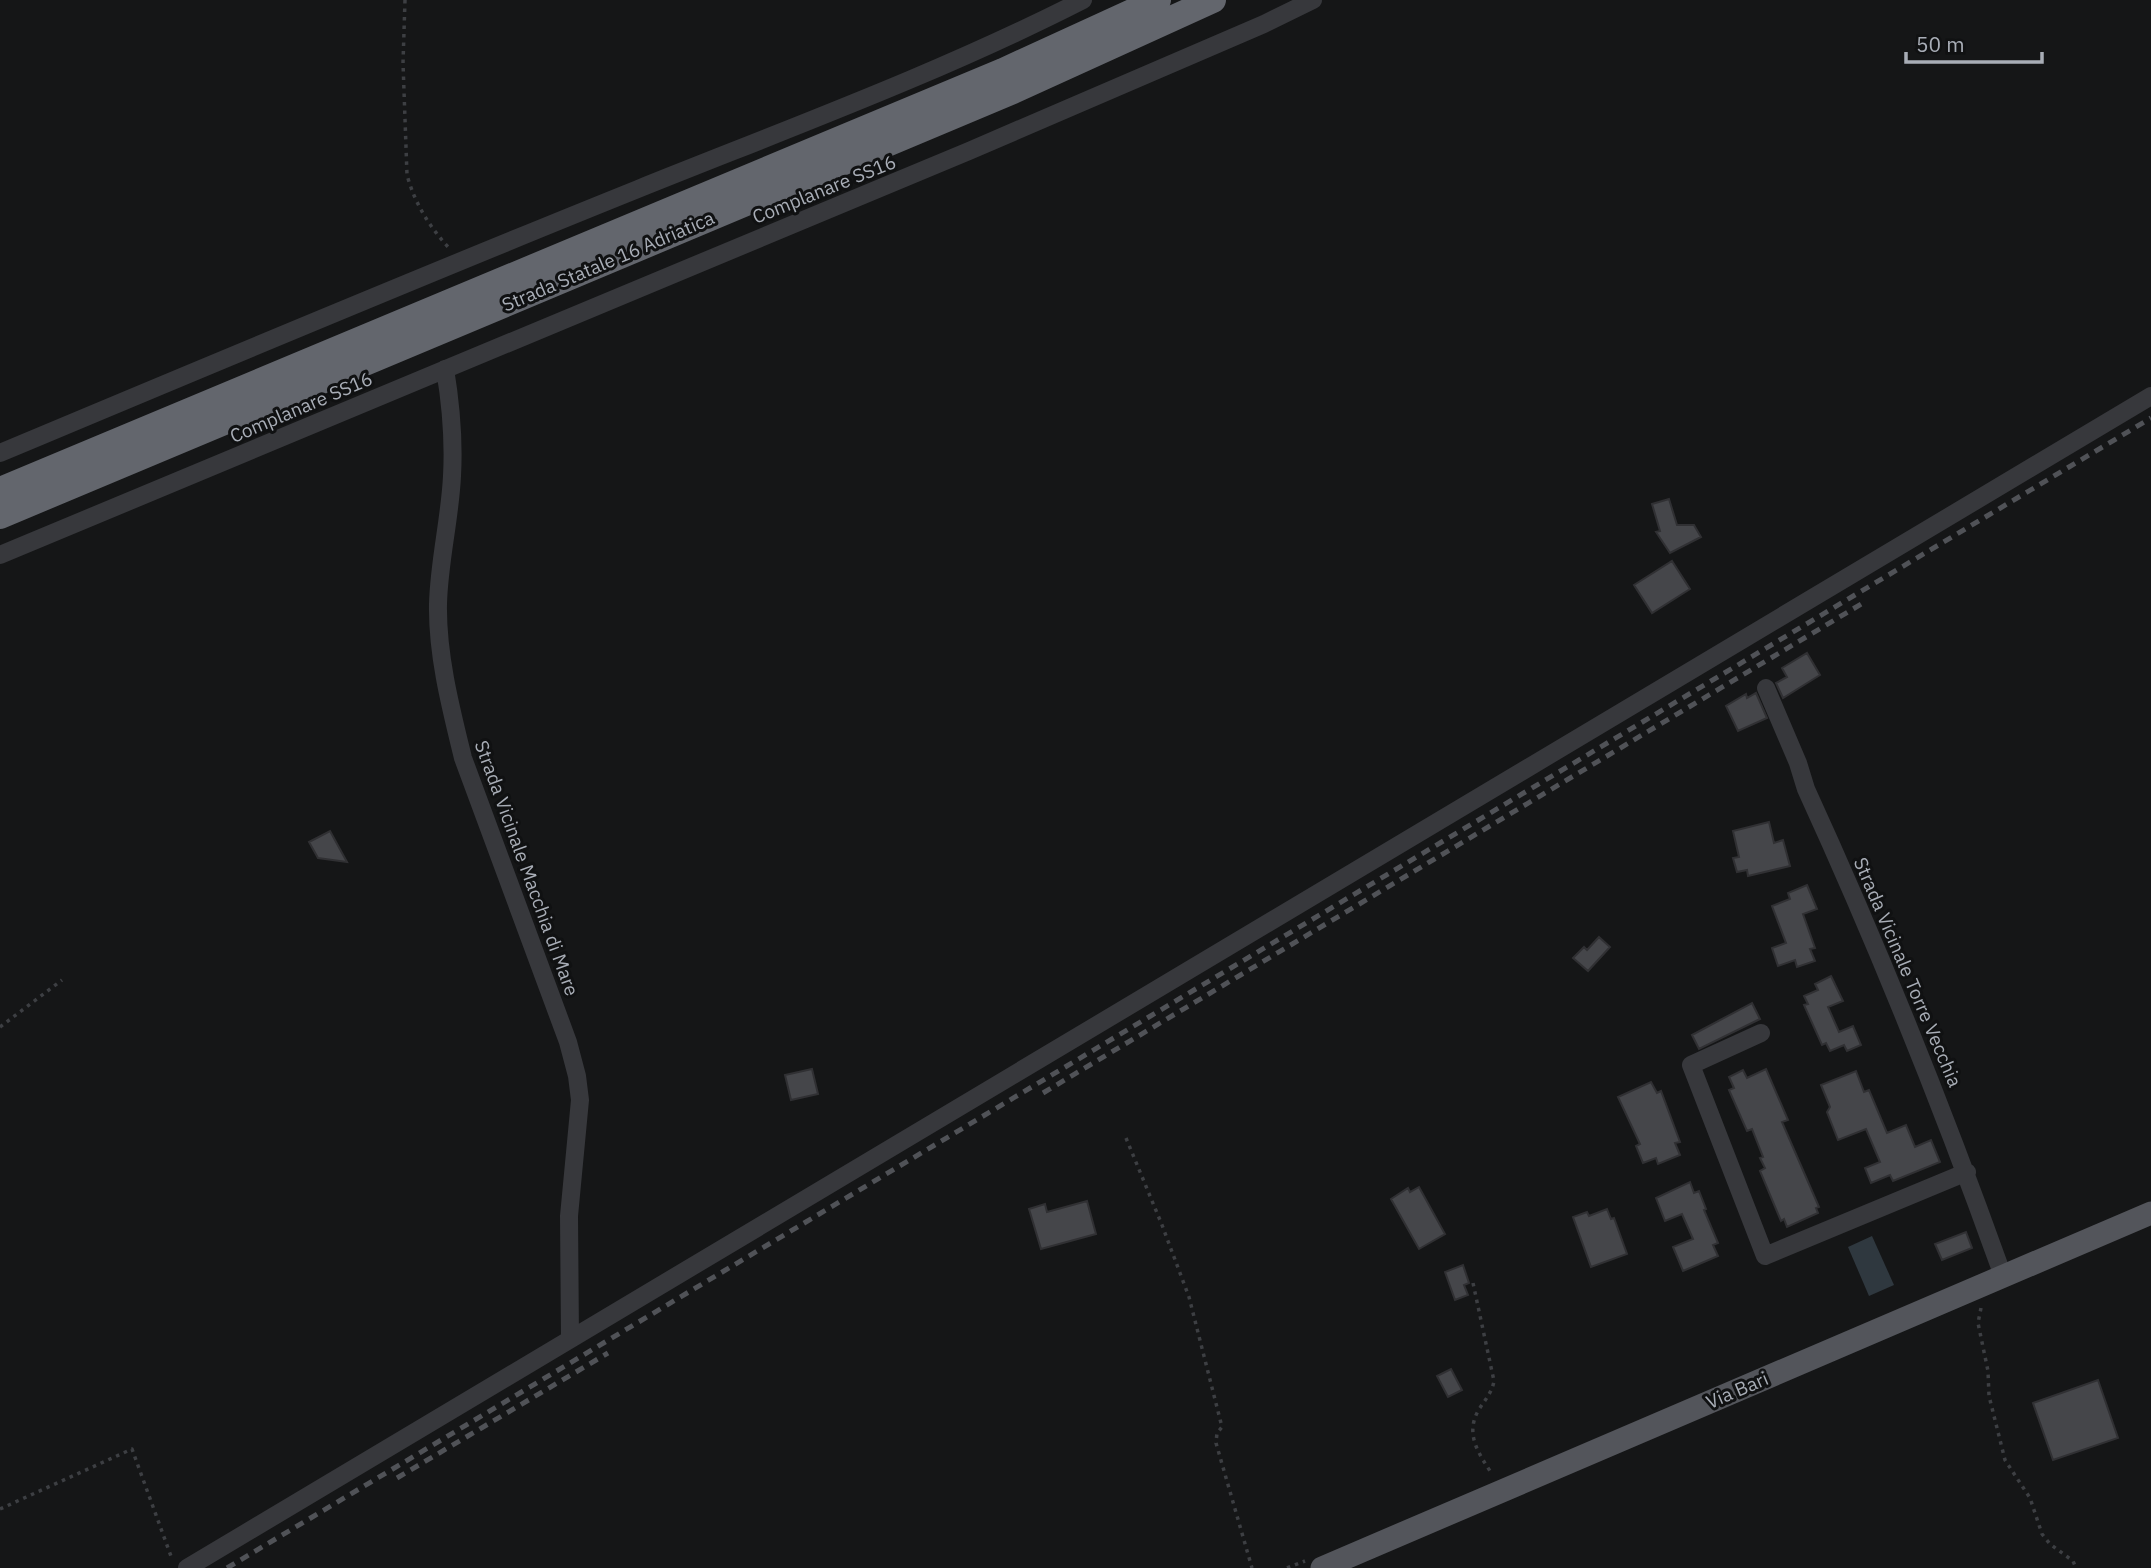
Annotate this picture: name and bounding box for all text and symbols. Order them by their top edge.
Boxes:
scale bar [1906,21,2042,65]
text: 50 m [1916,30,1965,58]
street label: Complanare SS16 [749,149,899,229]
street label: Strada Statale 16 Adriatica [498,205,718,317]
street label: Complanare SS16 [226,366,376,448]
street label: Strada Vicinale Macchia di Mare [470,737,584,999]
street label: Strada Vicinale Torre Vecchia [1849,854,1967,1090]
street label: Via Bari [1702,1366,1772,1414]

